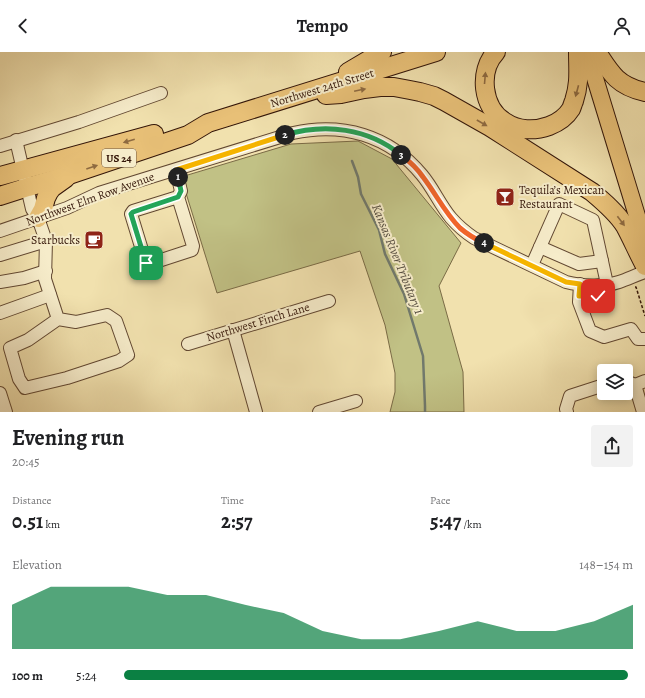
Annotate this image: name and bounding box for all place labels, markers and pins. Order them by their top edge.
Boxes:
pin: 2 [275,125,295,145]
pin: 3 [391,145,411,165]
pin: 1 [168,167,188,187]
place label: Tequila’s Mexican Restaurant [519,182,605,212]
bar icon: Tequila’s Mexican Restaurant [494,186,516,208]
cafe icon: Starbucks [83,229,105,251]
place label: Starbucks [31,232,80,248]
pin: 4 [474,233,494,253]
pin [129,246,163,280]
pin [581,279,615,313]

